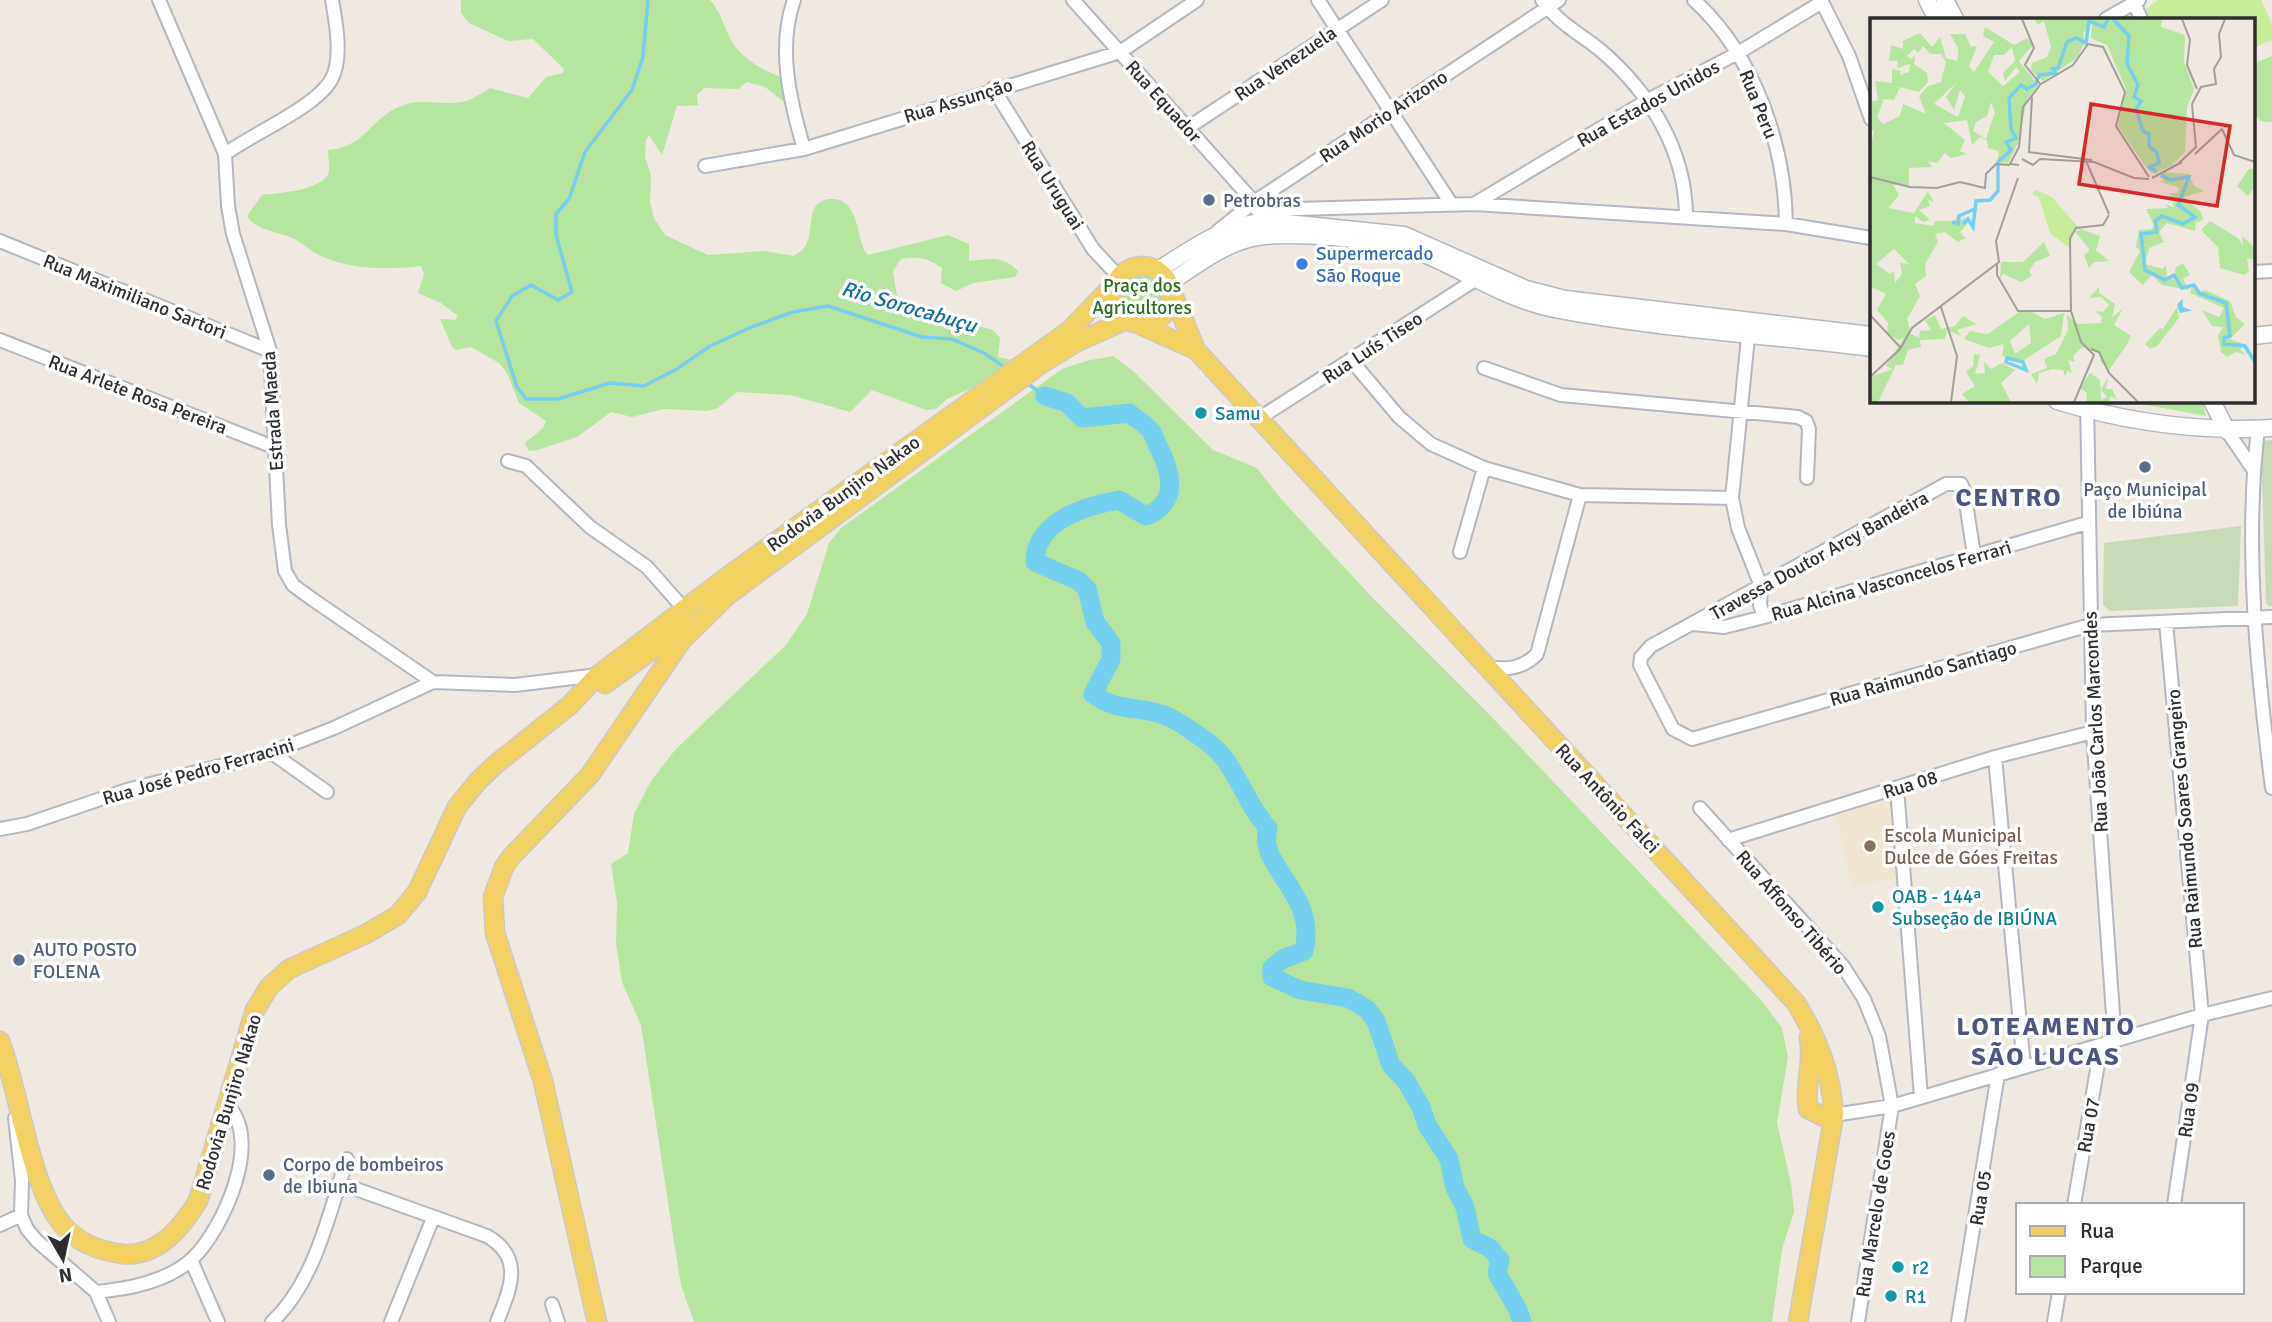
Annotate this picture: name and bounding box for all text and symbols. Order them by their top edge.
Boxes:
inset map [1870,18,2254,402]
street label: Rua Venezuela [1230,21,1341,107]
street label: Rua Equador [1120,55,1207,148]
street label: Rua Estados Unidos [1573,55,1724,153]
street label: Rua Morio Arizono [1315,65,1452,169]
street label: Rua Peru [1733,66,1783,142]
street label: Rua Assunção [901,73,1016,129]
street label: Rua Uruguai [1015,137,1089,235]
place label: Petrobras [1223,189,1301,213]
marker: Petrobras [1201,192,1217,208]
place label: Supermercado São Roque [1316,242,1433,288]
street label: Rua Maximiliano Sartori [39,249,230,345]
marker: Supermercado São Roque [1294,256,1310,272]
park label: Praça dos Agricultores [1092,274,1192,320]
water label: Rio Sorocabuçu [839,275,981,339]
street label: Rua Luís Tiseo [1318,306,1427,389]
street label: Rua Arlete Rosa Pereira [45,350,230,440]
street label: Estrada Maeda [257,350,289,472]
place label: Samu [1215,402,1261,426]
marker: Samu [1193,405,1209,421]
street label: Rodovia Bunjiro Nakao [762,430,925,557]
marker: Paço Municipal de Ibiúna [2137,459,2153,475]
place label: Paço Municipal de Ibiúna [2083,478,2207,524]
district label: CENTRO [1955,482,2063,514]
street label: Travessa Doutor Arcy Bandeira [1706,486,1933,626]
street label: Rua Alcina Vasconcelos Ferrari [1768,535,2014,627]
street label: Rua João Carlos Marcondes [2078,611,2114,833]
street label: Rua Raimundo Santiago [1827,636,2020,712]
street label: Rua Raimundo Soares Grangeiro [2162,688,2208,950]
street label: Rua José Pedro Ferracini [100,733,297,811]
street label: Rua Antônio Falci [1550,739,1664,859]
street label: Rua 08 [1880,765,1940,805]
place label: Escola Municipal Dulce de Góes Freitas [1884,824,2058,870]
marker: Escola Municipal Dulce de Góes Freitas [1862,838,1878,854]
street label: Rua Affonso Tibério [1731,845,1852,980]
place label: OAB - 144ª Subseção de IBIÚNA [1892,885,2057,931]
marker: OAB - 144ª Subseção de IBIÚNA [1870,899,1886,915]
place label: AUTO POSTO FOLENA [33,938,137,984]
marker: AUTO POSTO FOLENA [11,952,27,968]
street label: Rodovia Bunjiro Nakao [191,1011,267,1193]
district label: LOTEAMENTO SÃO LUCAS [1956,1011,2136,1073]
street label: Rua 09 [2173,1081,2205,1139]
street label: Rua 07 [2072,1096,2106,1155]
street label: Rua Marcelo de Goes [1851,1129,1901,1299]
place label: Corpo de bombeiros de Ibiuna [283,1153,444,1199]
marker: Corpo de bombeiros de Ibiuna [261,1167,277,1183]
street label: Rua 05 [1965,1169,1997,1228]
legend [2016,1203,2244,1294]
text: Rua [2080,1218,2114,1244]
north arrow [28,1224,98,1294]
text: Parque [2080,1253,2143,1279]
place label: r2 [1912,1256,1929,1280]
marker: r2 [1890,1259,1906,1275]
text: N [57,1262,74,1288]
place label: R1 [1905,1285,1927,1309]
marker: R1 [1883,1288,1899,1304]

